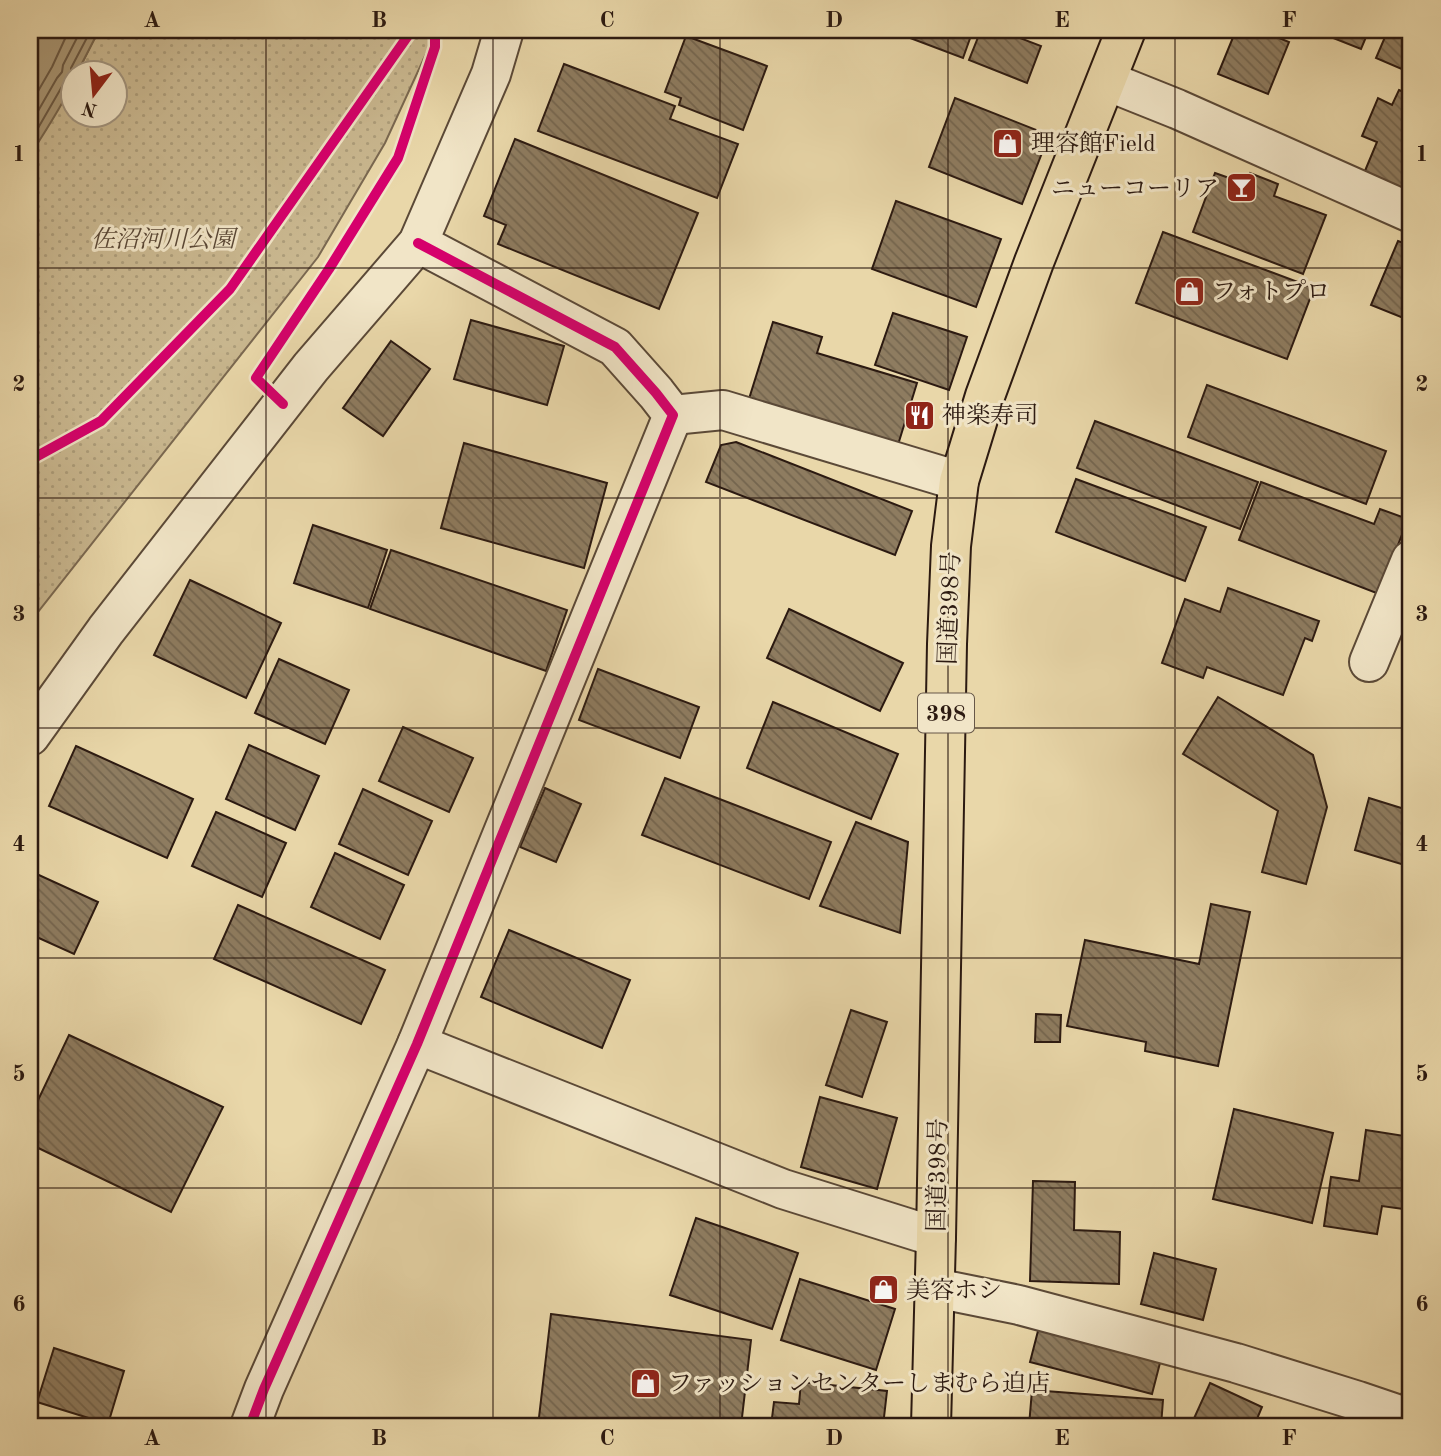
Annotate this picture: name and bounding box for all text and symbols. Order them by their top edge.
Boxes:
text: A [143,9,161,32]
text: B [371,9,387,32]
text: C [599,9,615,32]
text: D [825,9,843,32]
text: E [1054,9,1070,32]
text: F [1281,9,1297,32]
north arrow [60,60,130,130]
text: N [80,97,100,119]
shop icon: 理容館Field [991,126,1025,160]
place label: 理容館Field [1031,130,1156,157]
text: 1 [12,143,26,166]
text: 1 [1415,143,1429,166]
bar icon: ニューコーリア [1225,171,1259,205]
place label: ニューコーリア [1051,178,1219,202]
park label: 佐沼河川公園 [91,226,239,253]
shop icon: フォトプロ [1172,274,1206,308]
place label: フォトプロ [1212,279,1330,305]
text: 2 [12,373,26,396]
text: 2 [1415,373,1429,396]
restaurant icon: 神楽寿司 [902,398,936,432]
place label: 神楽寿司 [942,402,1038,429]
street label: 国道398号 [934,551,965,665]
text: 3 [12,603,26,626]
text: 3 [1415,603,1429,626]
road number: 398 [918,694,974,733]
text: 4 [12,833,26,856]
text: 4 [1415,833,1429,856]
text: 5 [12,1063,26,1086]
text: 5 [1415,1063,1429,1086]
street label: 国道398号 [923,1118,952,1232]
shop icon: 美容ホシ [866,1273,900,1307]
place label: 美容ホシ [906,1277,1002,1304]
text: 6 [12,1293,26,1316]
text: 6 [1415,1293,1429,1316]
shop icon: ファッションセンターしまむら迫店 [628,1366,662,1400]
place label: ファッションセンターしまむら迫店 [668,1370,1050,1397]
text: A [143,1427,161,1450]
text: B [371,1427,387,1450]
text: C [599,1427,615,1450]
text: D [825,1427,843,1450]
text: E [1054,1427,1070,1450]
text: F [1281,1427,1297,1450]

